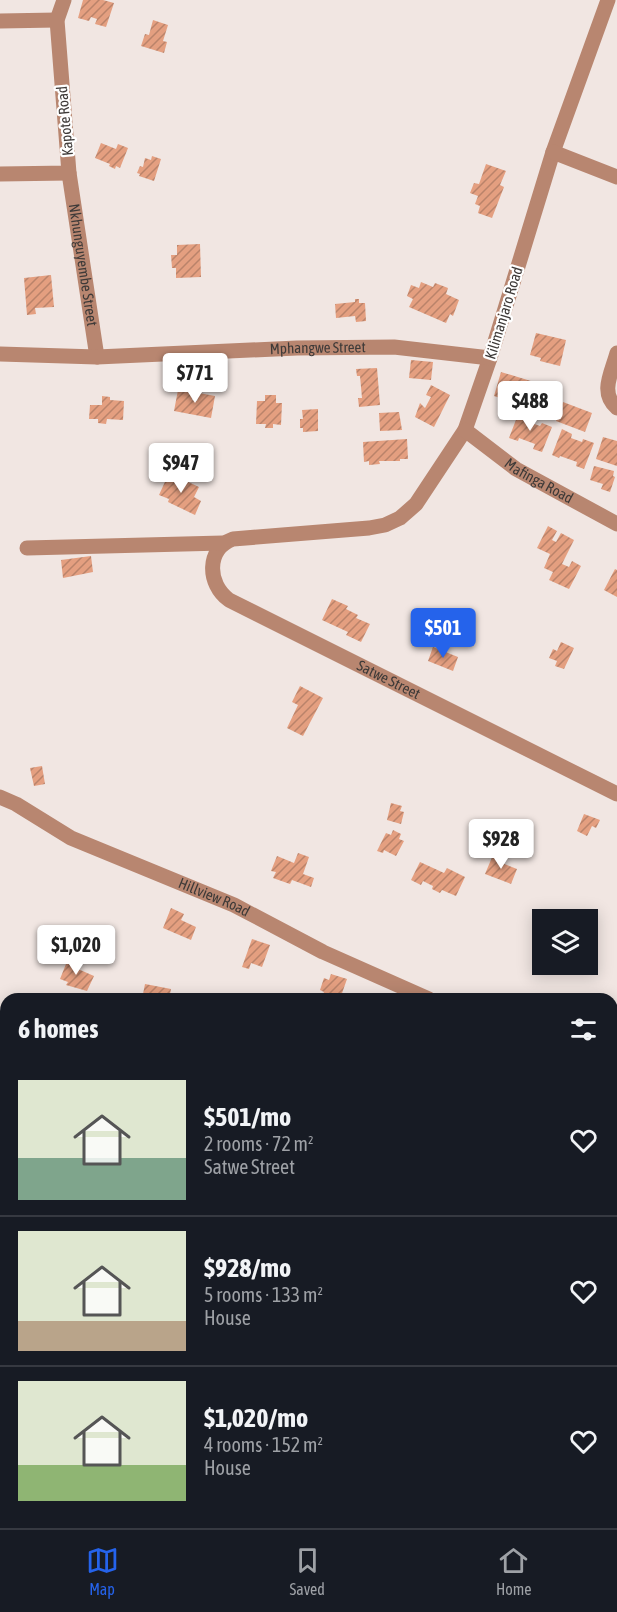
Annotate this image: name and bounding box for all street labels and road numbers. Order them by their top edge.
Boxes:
street label: Kapote Road [53,86,76,157]
street label: Nkhunguyembe Street [66,202,101,327]
street label: Kilimanjaro Road [481,265,526,361]
street label: Mphangwe Street [269,338,366,357]
street label: Mafinga Road [502,454,576,506]
street label: Satwe Street [355,657,423,702]
street label: Hillview Road [176,874,253,920]

